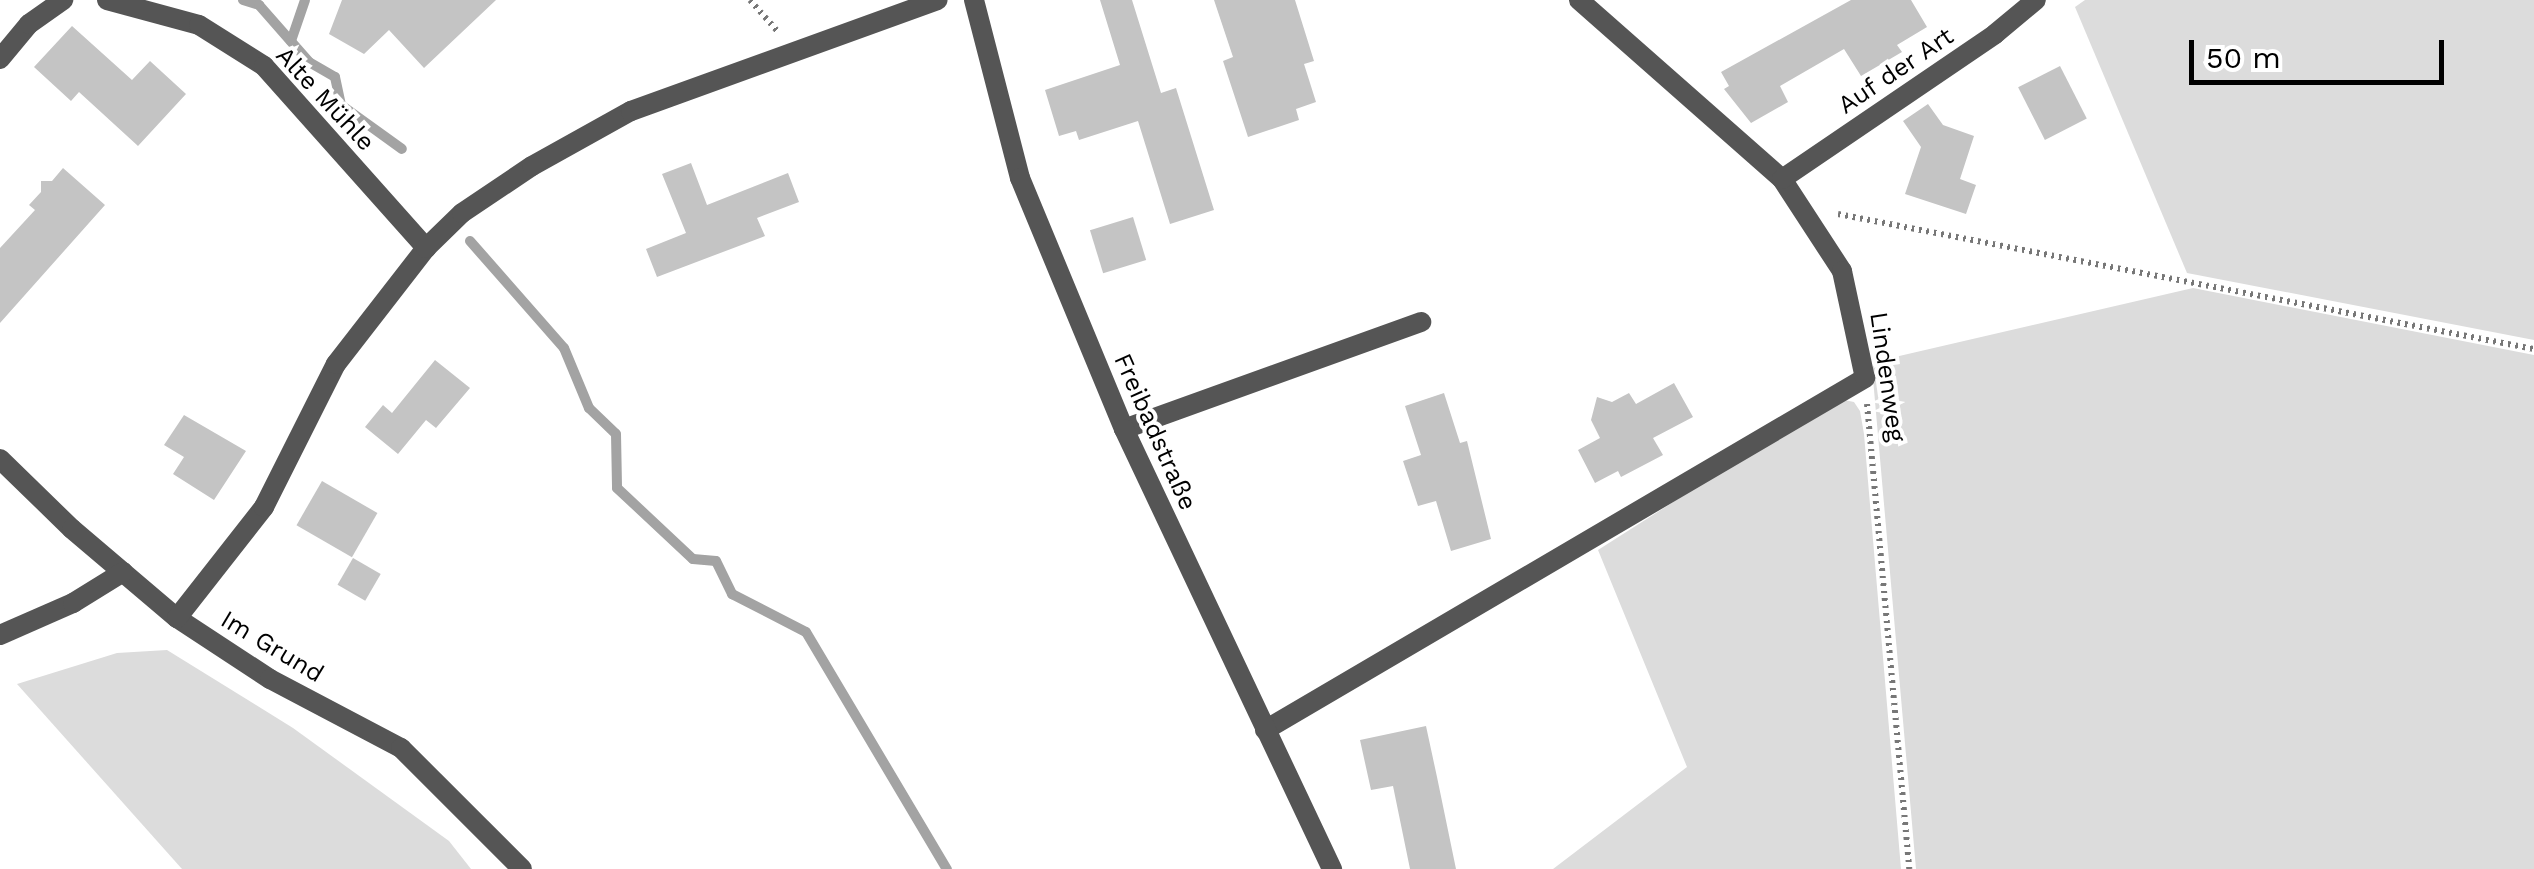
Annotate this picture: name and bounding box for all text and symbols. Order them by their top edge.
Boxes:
scale bar [2194,20,2449,82]
street label: Auf der Art [1832,21,1960,121]
text: 50 m [2206,40,2281,75]
street label: Alte Mühle [269,41,381,157]
street label: Lindenweg [1863,310,1911,444]
street label: Freibadstraße [1107,349,1203,515]
street label: Im Grund [215,605,329,689]

